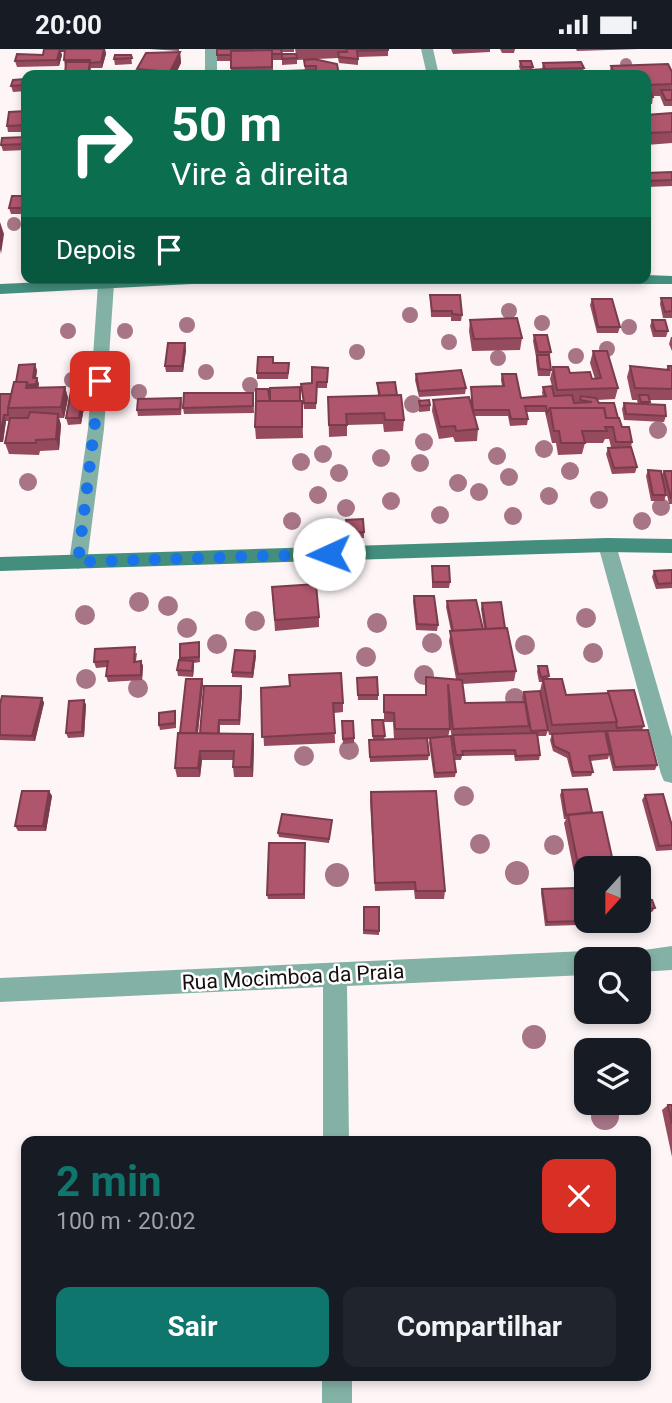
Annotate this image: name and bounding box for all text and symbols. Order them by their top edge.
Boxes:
text: 20:00 [35,10,102,40]
text: 50 m [171,96,282,153]
icon: right [56,98,147,189]
text: Vire à direita [171,155,349,193]
icon: arrive [150,231,188,269]
text: Depois [56,235,136,265]
pin [70,351,130,411]
icon: arrive [81,362,119,400]
position arrow [292,517,366,591]
north arrow [574,856,651,933]
map controls [574,856,651,1115]
button: search [574,947,651,1024]
street label: Rua Mocimboa da Praia [181,959,405,995]
button: layers [574,1038,651,1115]
text: 2 min [56,1157,162,1206]
button: close [542,1159,616,1233]
text: 100 m · 20:02 [56,1208,195,1235]
button: Sair [56,1287,329,1367]
button: Compartilhar [343,1287,616,1367]

